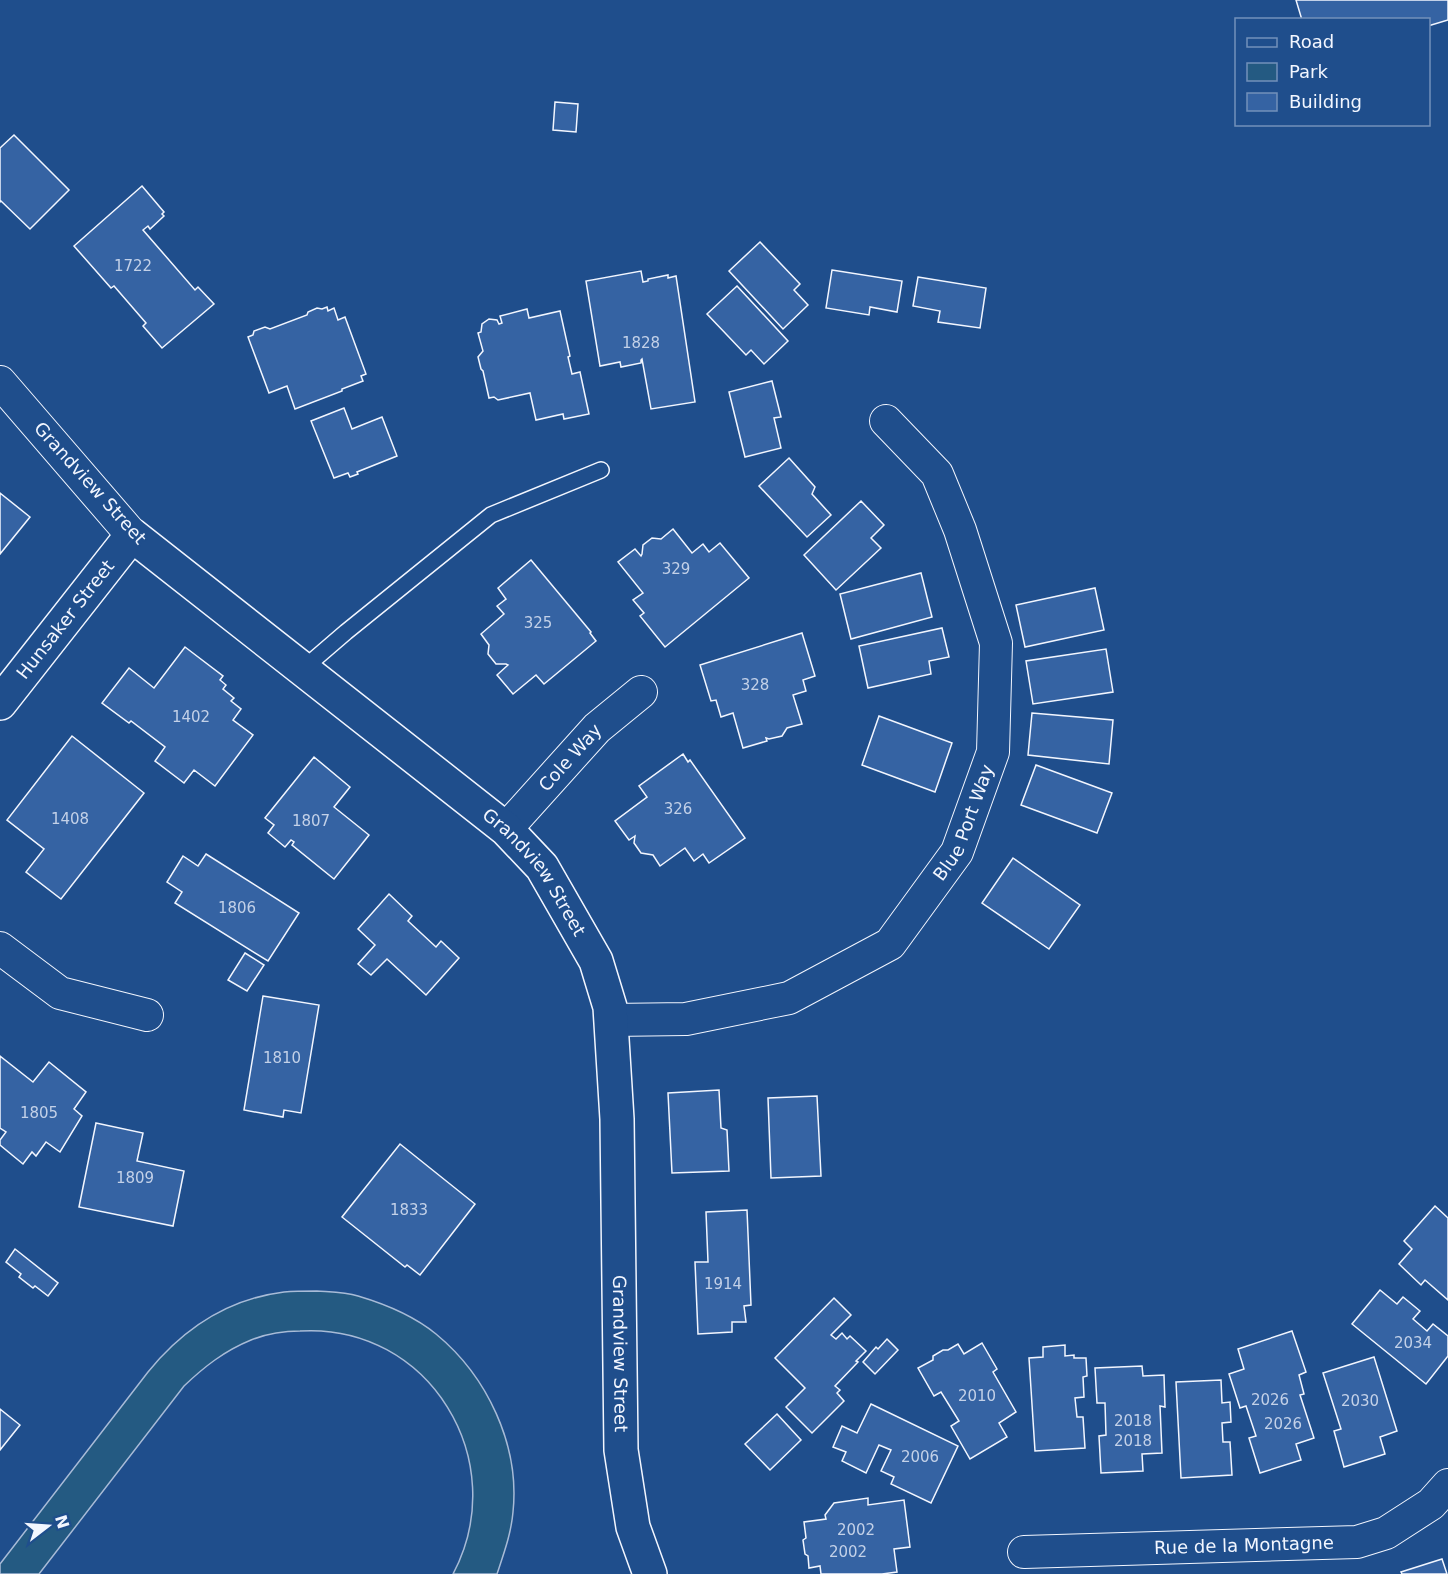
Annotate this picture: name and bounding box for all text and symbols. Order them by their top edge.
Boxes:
legend [1235,18,1430,126]
text: Road [1289,31,1334,52]
text: Park [1289,61,1328,82]
text: Building [1289,91,1362,112]
house number: 1722 [114,257,152,275]
house number: 1828 [622,334,660,352]
street label: Grandview Street [30,417,151,548]
street label: Hunsaker Street [12,556,118,683]
house number: 329 [662,560,690,578]
house number: 325 [524,614,552,632]
house number: 328 [741,676,769,694]
house number: 1402 [172,708,210,726]
street label: Cole Way [534,719,606,795]
street label: Blue Port Way [929,761,998,885]
house number: 326 [664,800,692,818]
street label: Grandview Street [479,804,590,940]
house number: 1408 [51,810,89,828]
house number: 1807 [292,812,330,830]
house number: 1806 [218,899,256,917]
house number: 1810 [263,1049,301,1067]
house number: 1805 [20,1104,58,1122]
house number: 1809 [116,1169,154,1187]
house number: 1833 [390,1201,428,1219]
street label: Grandview Street [609,1275,632,1432]
house number: 1914 [704,1275,742,1293]
house number: 2034 [1394,1334,1432,1352]
house number: 2010 [958,1387,996,1405]
house number: 2026 [1251,1391,1289,1409]
house number: 2030 [1341,1392,1379,1410]
house number: 2018 [1114,1412,1152,1430]
house number: 2026 [1264,1415,1302,1433]
house number: 2018 [1114,1432,1152,1450]
house number: 2006 [901,1448,939,1466]
north arrow [18,1496,78,1556]
text: N [51,1513,73,1531]
house number: 2002 [837,1521,875,1539]
street label: Rue de la Montagne [1154,1532,1334,1558]
house number: 2002 [829,1543,867,1561]

